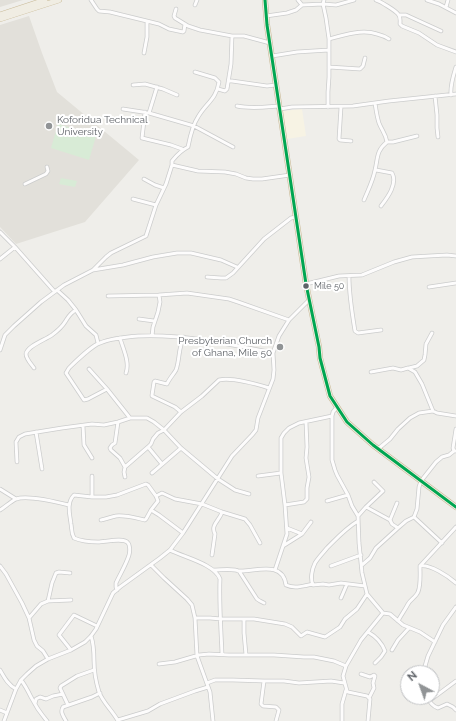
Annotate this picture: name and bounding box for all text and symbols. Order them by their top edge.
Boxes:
place label: Koforidua Technical University [57,114,148,138]
marker: Koforidua Technical University [44,121,54,131]
marker: Mile 50 [301,281,311,291]
place label: Mile 50 [314,281,344,291]
place label: Presbyterian Church of Ghana, Mile 50 [178,335,272,358]
marker: Presbyterian Church of Ghana, Mile 50 [275,342,285,352]
north arrow [400,665,440,705]
text: N [405,669,420,684]

